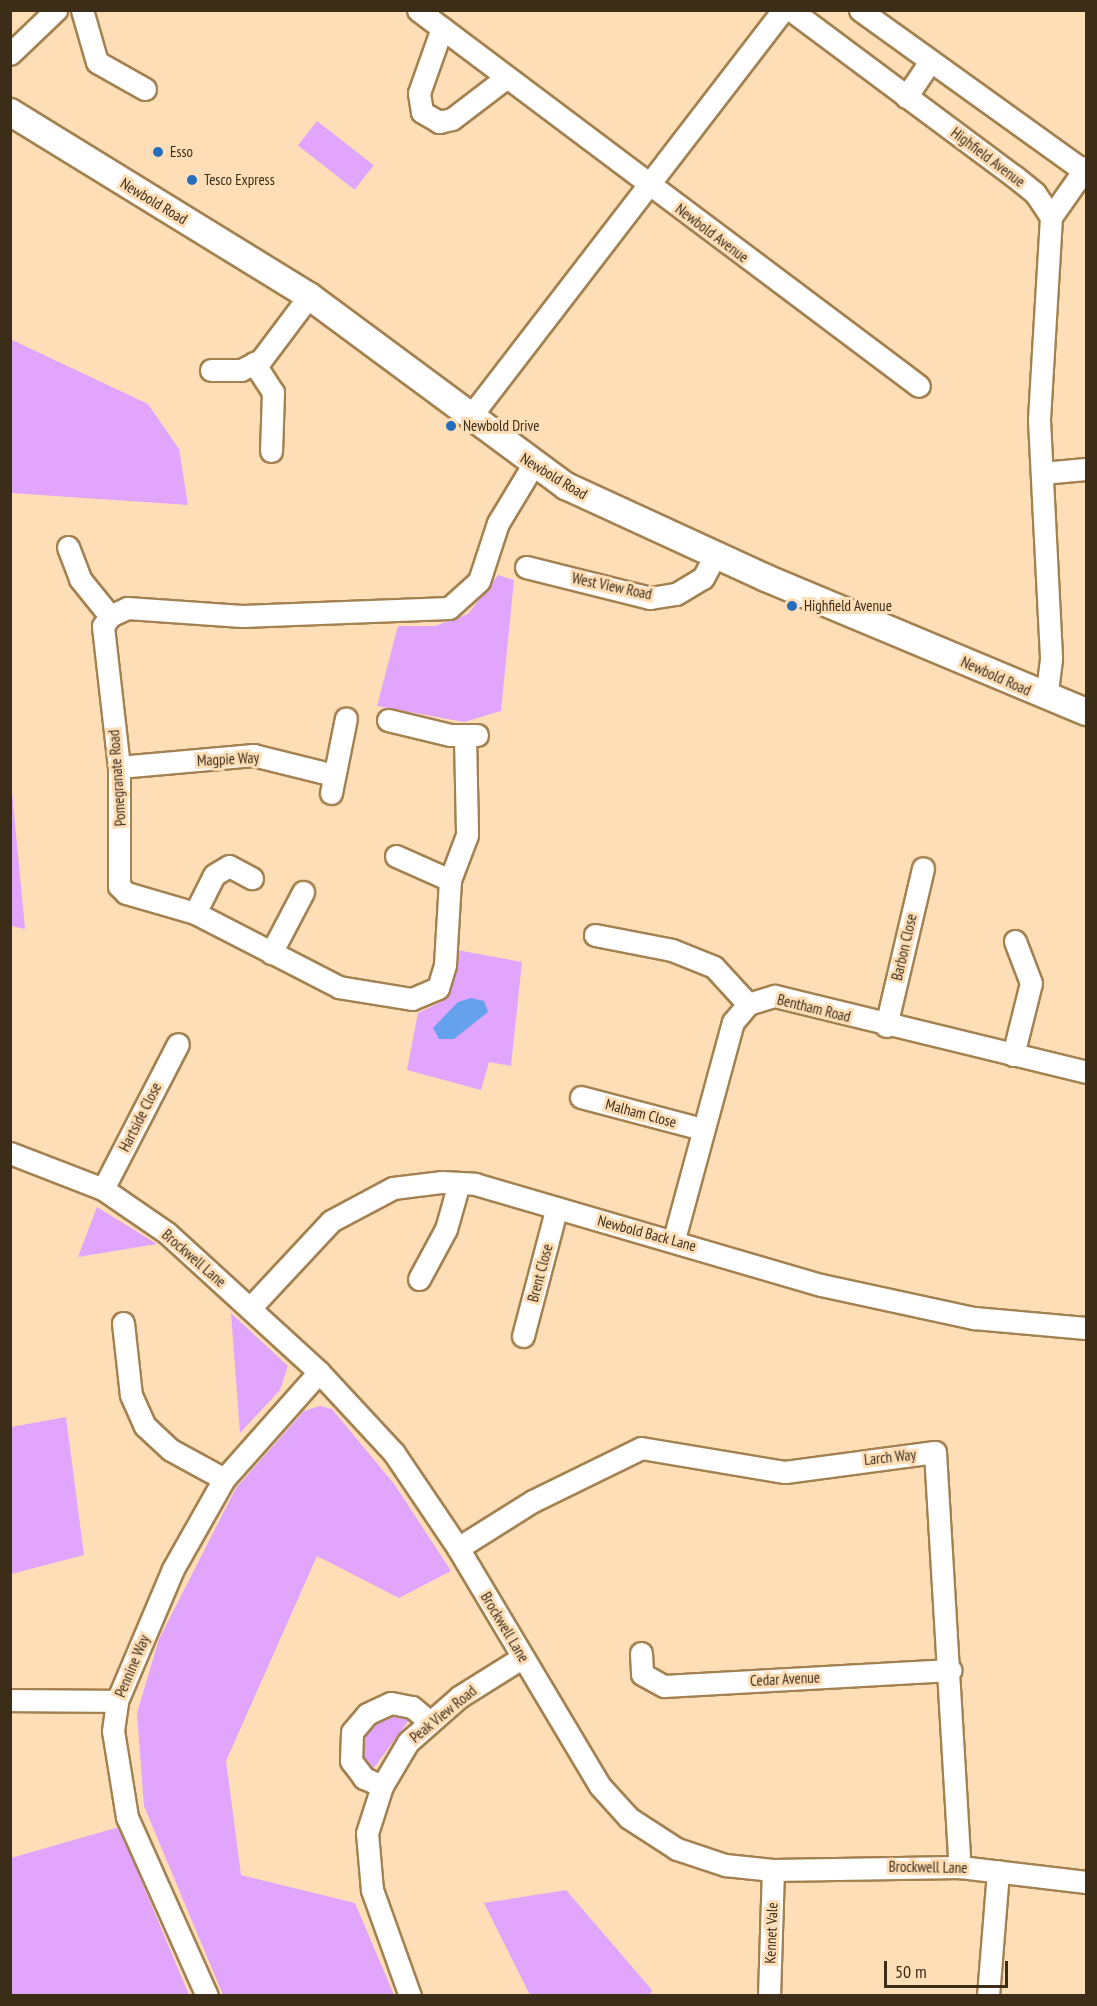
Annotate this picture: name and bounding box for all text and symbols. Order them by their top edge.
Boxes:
street label: Highfield Avenue [947,123,1029,191]
place label: Esso [170,143,193,161]
marker: Esso [151,145,165,159]
place label: Tesco Express [204,171,275,189]
marker: Tesco Express [185,173,199,187]
street label: Newbold Road [117,174,191,228]
street label: Newbold Avenue [672,200,752,266]
place label: Newbold Drive [463,417,539,435]
marker: Newbold Drive [444,419,458,433]
street label: Newbold Road [517,449,591,503]
street label: West View Road [570,569,654,603]
place label: Highfield Avenue [804,597,892,615]
marker: Highfield Avenue [785,599,799,613]
street label: Newbold Road [958,653,1034,699]
street label: Pomegranate Road [105,729,129,827]
street label: Magpie Way [196,748,260,770]
street label: Barbon Close [888,912,920,982]
street label: Bentham Road [775,990,853,1026]
street label: Hartside Close [115,1080,165,1154]
street label: Malham Close [604,1095,678,1131]
street label: Newbold Back Lane [596,1211,698,1255]
street label: Brockwell Lane [158,1225,230,1291]
street label: Brent Close [524,1242,556,1304]
street label: Larch Way [863,1445,917,1469]
street label: Brockwell Lane [477,1589,533,1665]
street label: Pennine Way [111,1632,153,1700]
street label: Cedar Avenue [749,1668,821,1690]
street label: Peak View Road [406,1681,480,1747]
street label: Brockwell Lane [889,1857,967,1877]
street label: Kennet Vale [761,1902,781,1964]
scale bar [887,1949,1012,1987]
text: 50 m [895,1960,927,1983]

